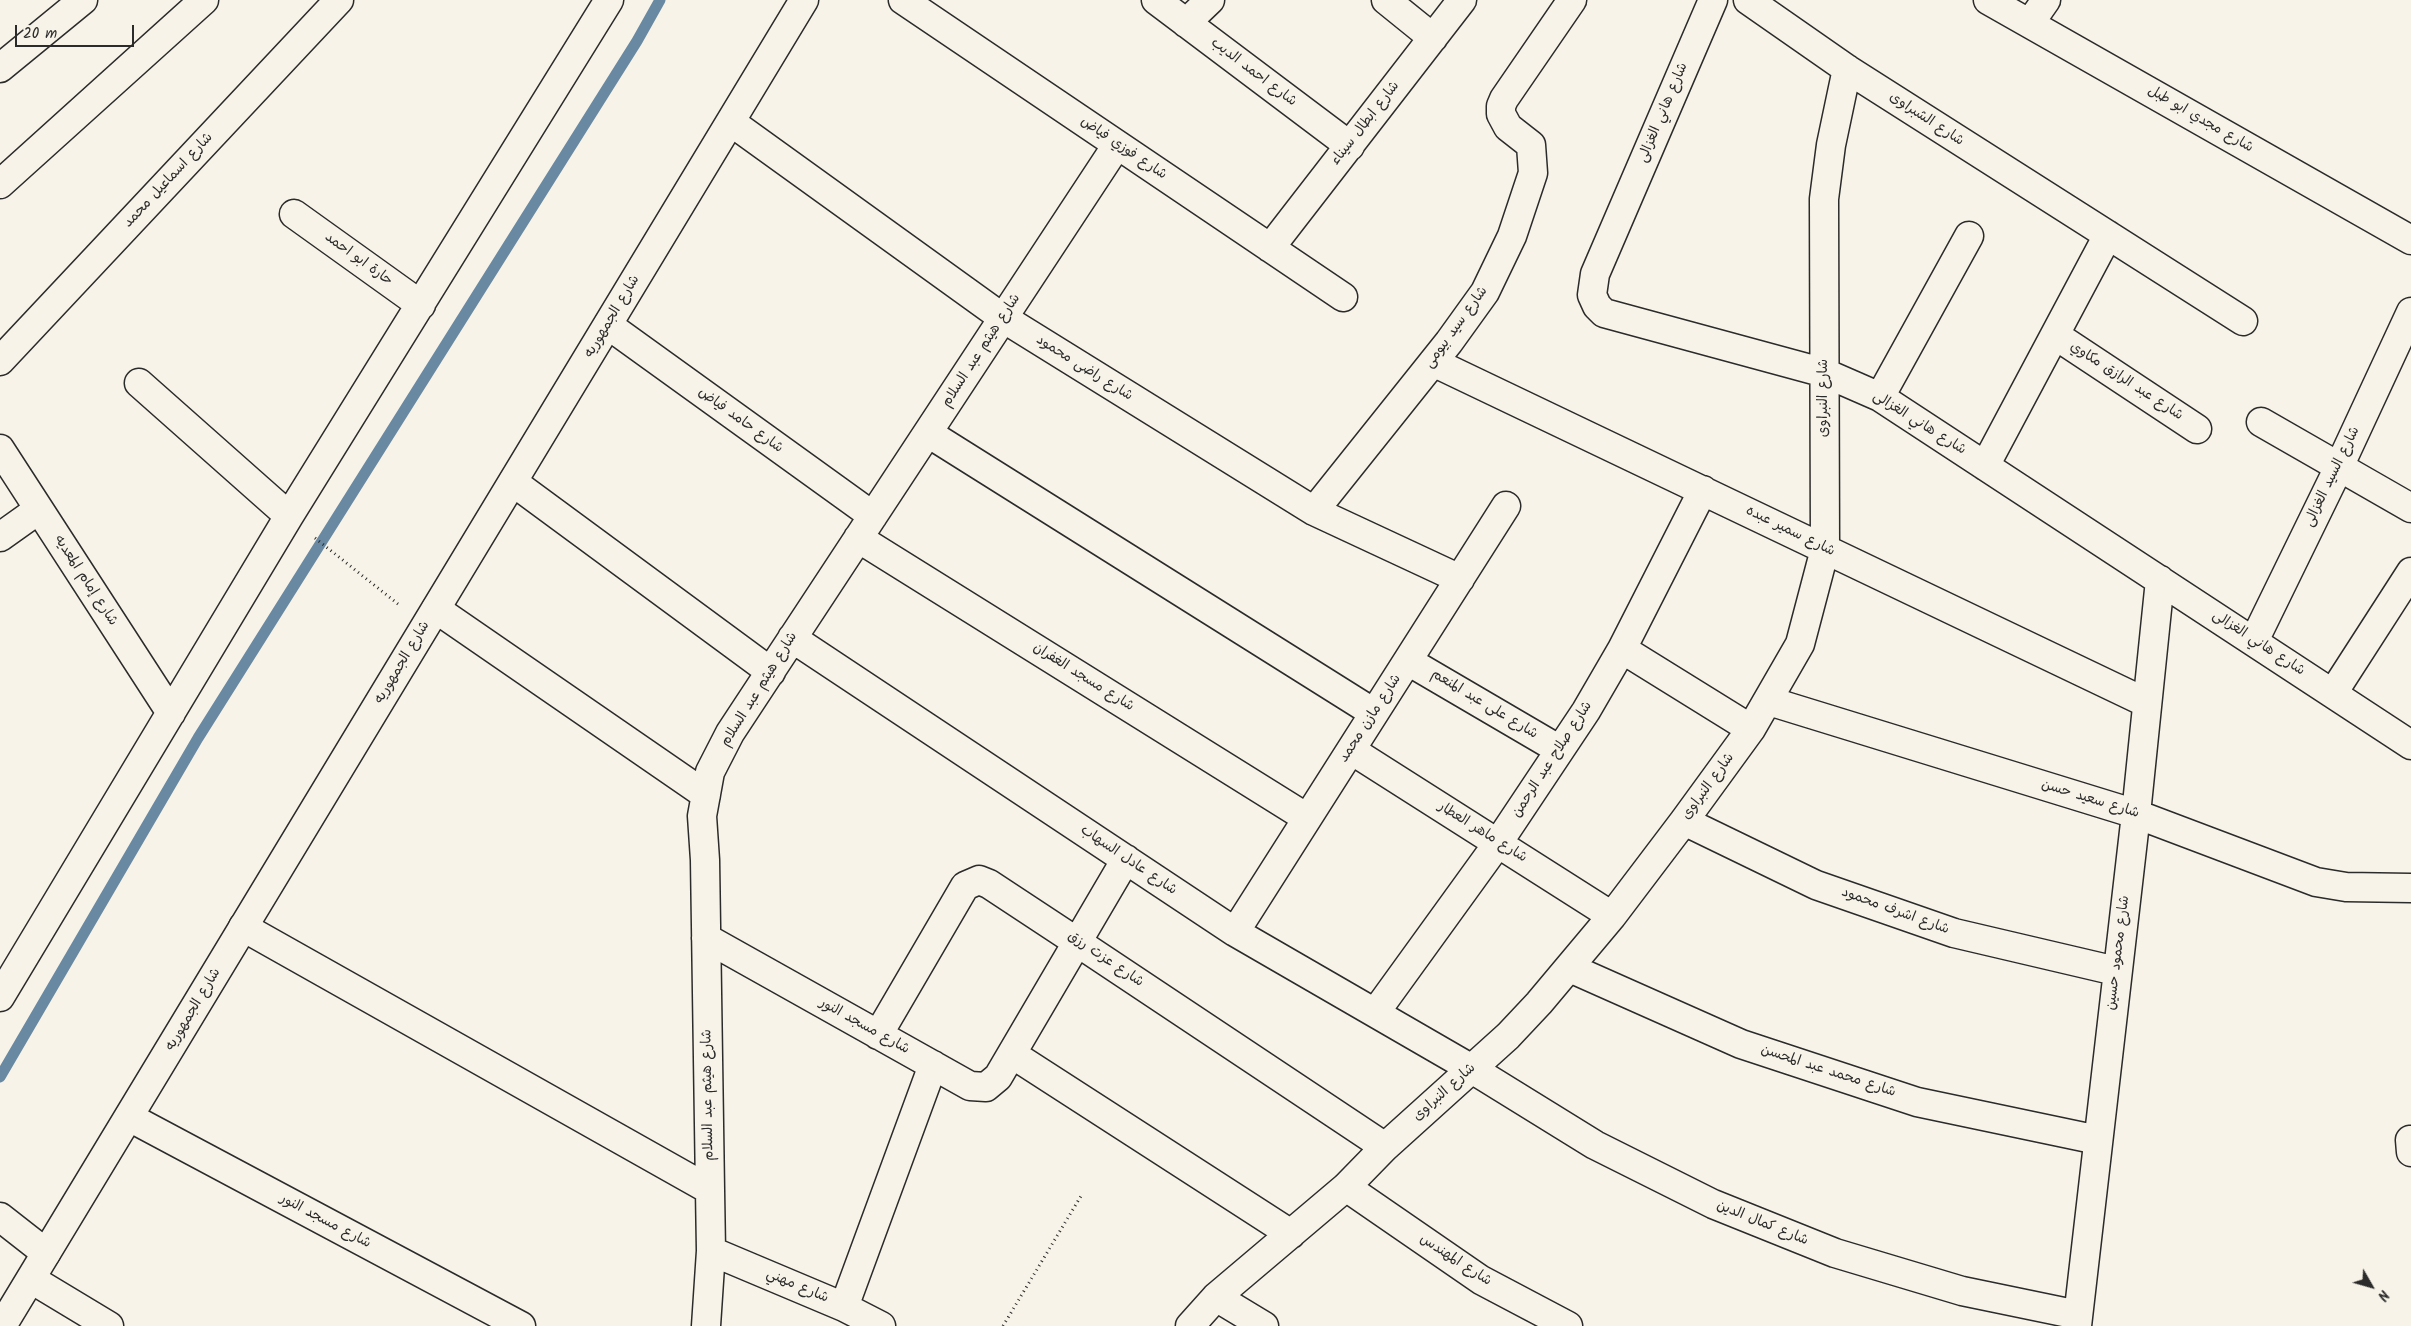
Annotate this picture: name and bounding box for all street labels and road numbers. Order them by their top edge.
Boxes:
street label: شارع احمد الديب [1207,35,1299,111]
street label: شارع هاني الغزالى [1635,61,1693,165]
street label: شارع ابطال سيناء [1328,79,1404,169]
street label: شارع مجدي ابو طبل [2144,83,2256,157]
street label: شارع الشبراوى [1885,90,1967,150]
street label: شارع فوزي فياض [1077,114,1169,184]
street label: شارع اسماعيل محمد [121,130,217,232]
street label: حارة ابو احمد [321,230,395,290]
street label: شارع الجمهوريه [582,273,644,361]
street label: شارع سيد بيومى [1422,284,1492,372]
street label: شارع هيثم عبد السلام [939,291,1025,411]
street label: شارع راضى محمود [1033,333,1135,405]
street label: شارع عبد الرازق مكاوي [2066,339,2186,425]
street label: شارع النبراوى [1817,359,1833,437]
street label: شارع حامد فياض [694,385,786,457]
street label: شارع هاني الغزالى [1869,389,1969,459]
street label: شارع السيد الغزالى [2302,424,2364,530]
street label: شارع سمير عبده [1743,503,1837,561]
street label: شارع إمام المعديه [50,533,120,629]
street label: شارع هاني الغزالى [2209,608,2307,680]
street label: شارع الجمهوريه [372,619,434,707]
street label: شارع هيثم عبد السلام [718,630,802,750]
street label: شارع مسجد الغفران [1029,640,1137,716]
street label: شارع على عبد المنعم [1428,667,1540,743]
street label: شارع مازن محمد [1336,672,1406,766]
street label: شارع صلاح عبد الرحمن [1509,699,1597,821]
street label: شارع النبراوى [1679,750,1739,824]
street label: شارع سعيد حسن [2039,777,2141,823]
street label: شارع ماهر العطار [1434,799,1530,867]
street label: شارع عادل السهاب [1077,822,1179,900]
street label: شارع اشرف محمود [1839,885,1951,939]
street label: شارع محمود حسين [2104,895,2134,1011]
street label: شارع عزت رزق [1064,928,1146,992]
street label: شارع الجمهوريه [163,966,225,1054]
street label: شارع مسجد النور [816,995,912,1059]
street label: شارع هيثم عبد السلام [699,1029,719,1161]
street label: شارع محمد عبد المحسن [1758,1042,1898,1102]
street label: شارع النبراوى [1410,1061,1480,1125]
street label: شارع مسجد النور [277,1191,373,1253]
street label: شارع كمال الدين [1714,1198,1810,1250]
street label: شارع المهندس [1416,1232,1494,1290]
street label: شارع مهني [763,1266,831,1308]

